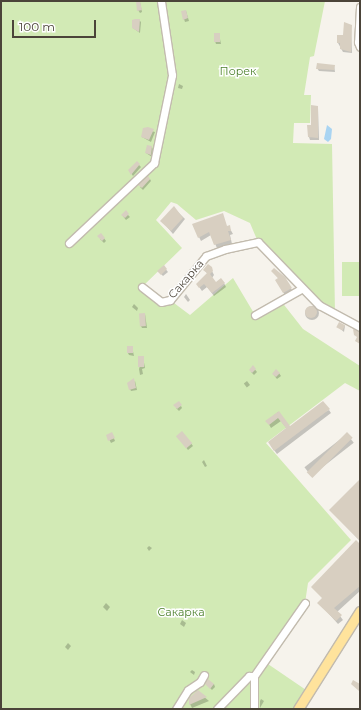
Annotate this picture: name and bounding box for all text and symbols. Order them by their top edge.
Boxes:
scale bar [14,12,98,38]
text: 100 m [19,19,55,34]
park label: Порек [220,64,256,78]
street label: Сакарка [166,257,206,301]
park label: Сакарка [157,605,205,619]

